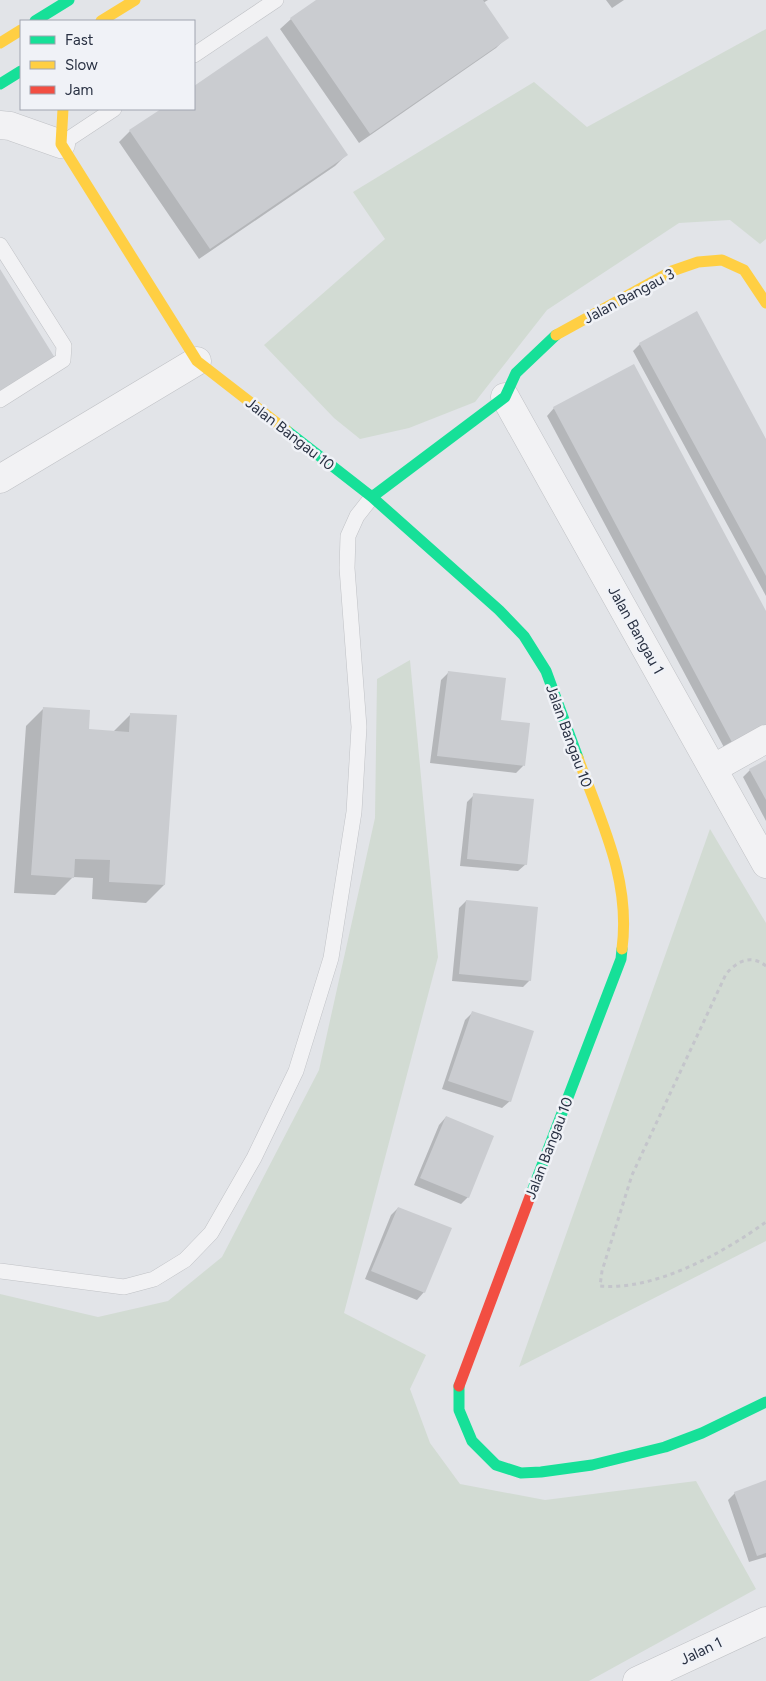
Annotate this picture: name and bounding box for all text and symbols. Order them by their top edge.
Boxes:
legend [20,20,195,110]
text: Fast [65,31,94,49]
text: Slow [65,56,98,74]
text: Jam [65,81,93,99]
street label: Jalan Bangau 3 [581,265,677,327]
street label: Jalan Bangau 10 [242,394,338,474]
street label: Jalan Bangau 1 [604,583,668,677]
street label: Jalan Bangau 10 [542,682,596,790]
street label: Jalan Bangau 10 [521,1094,577,1202]
street label: Jalan 1 [677,1633,725,1669]

